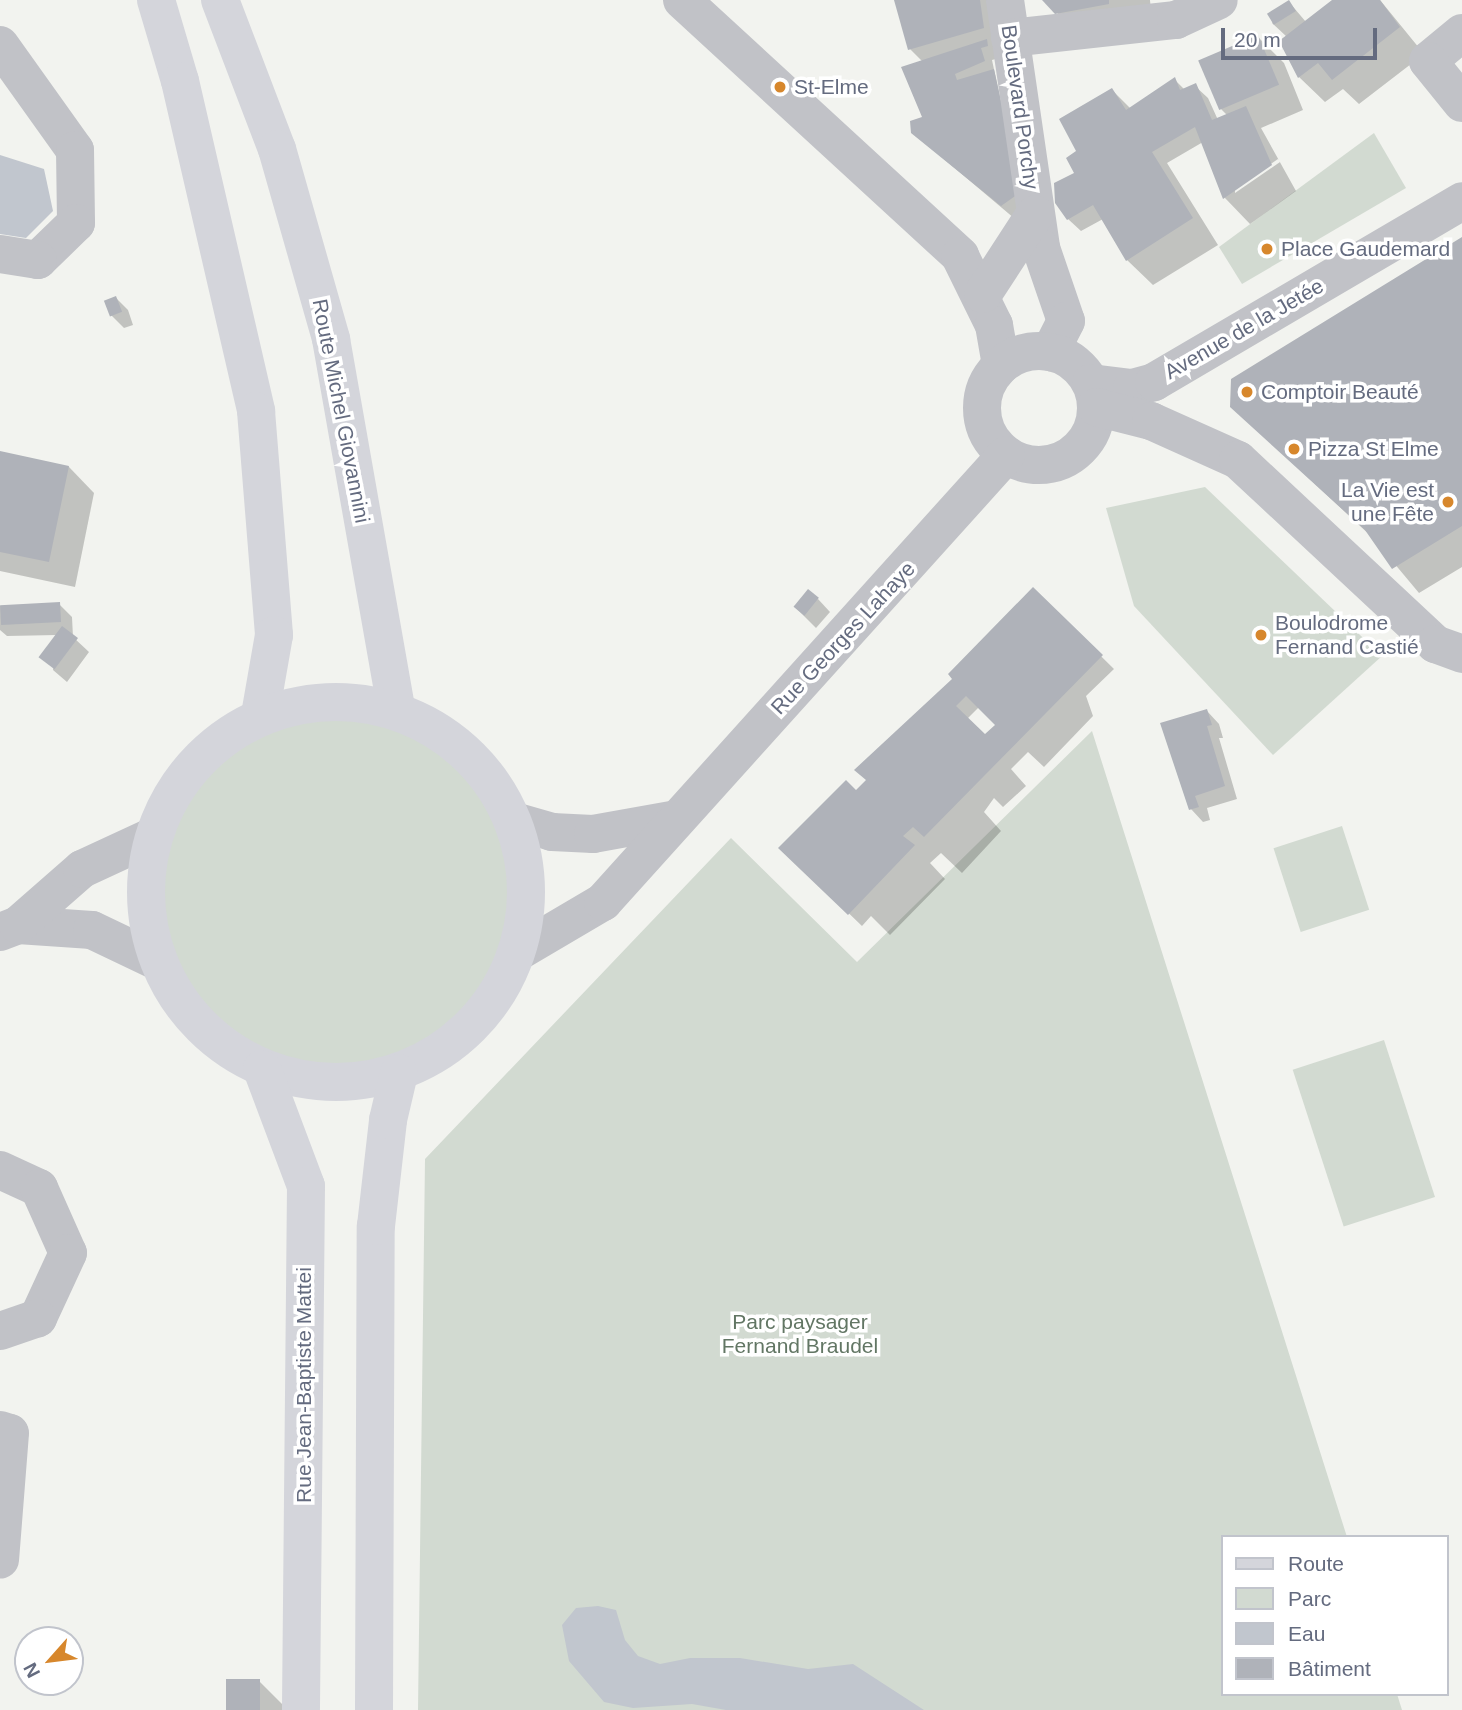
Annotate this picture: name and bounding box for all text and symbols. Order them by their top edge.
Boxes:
scale bar [1224,14,1380,58]
street label: Boulevard Porchy [996,23,1044,191]
text: 20 m [1234,28,1281,51]
place label: St-Elme [794,74,869,100]
marker: St-Elme [772,79,788,95]
place label: Place Gaudemard [1281,236,1450,262]
marker: Place Gaudemard [1259,241,1275,257]
street label: Avenue de la Jetée [1160,273,1328,385]
street label: Route Michel Giovannini [307,297,375,525]
place label: Comptoir Beauté [1261,379,1419,405]
marker: Comptoir Beauté [1239,384,1255,400]
place label: Pizza St Elme [1308,436,1439,462]
marker: Pizza St Elme [1286,441,1302,457]
place label: La Vie est une Fête [1341,477,1434,527]
marker: La Vie est une Fête [1440,494,1456,510]
street label: Rue Georges Lahaye [766,556,920,720]
place label: Boulodrome Fernand Castié [1275,610,1419,660]
marker: Boulodrome Fernand Castié [1253,627,1269,643]
street label: Rue Jean-Baptiste Mattei [291,1267,317,1503]
park label: Parc paysager Fernand Braudel [722,1309,878,1359]
legend [1220,1535,1448,1696]
text: Route [1288,1552,1344,1575]
text: Parc [1288,1587,1331,1610]
text: Eau [1288,1622,1325,1645]
north arrow [14,1626,84,1696]
text: Bâtiment [1288,1657,1371,1680]
text: N [19,1659,44,1681]

